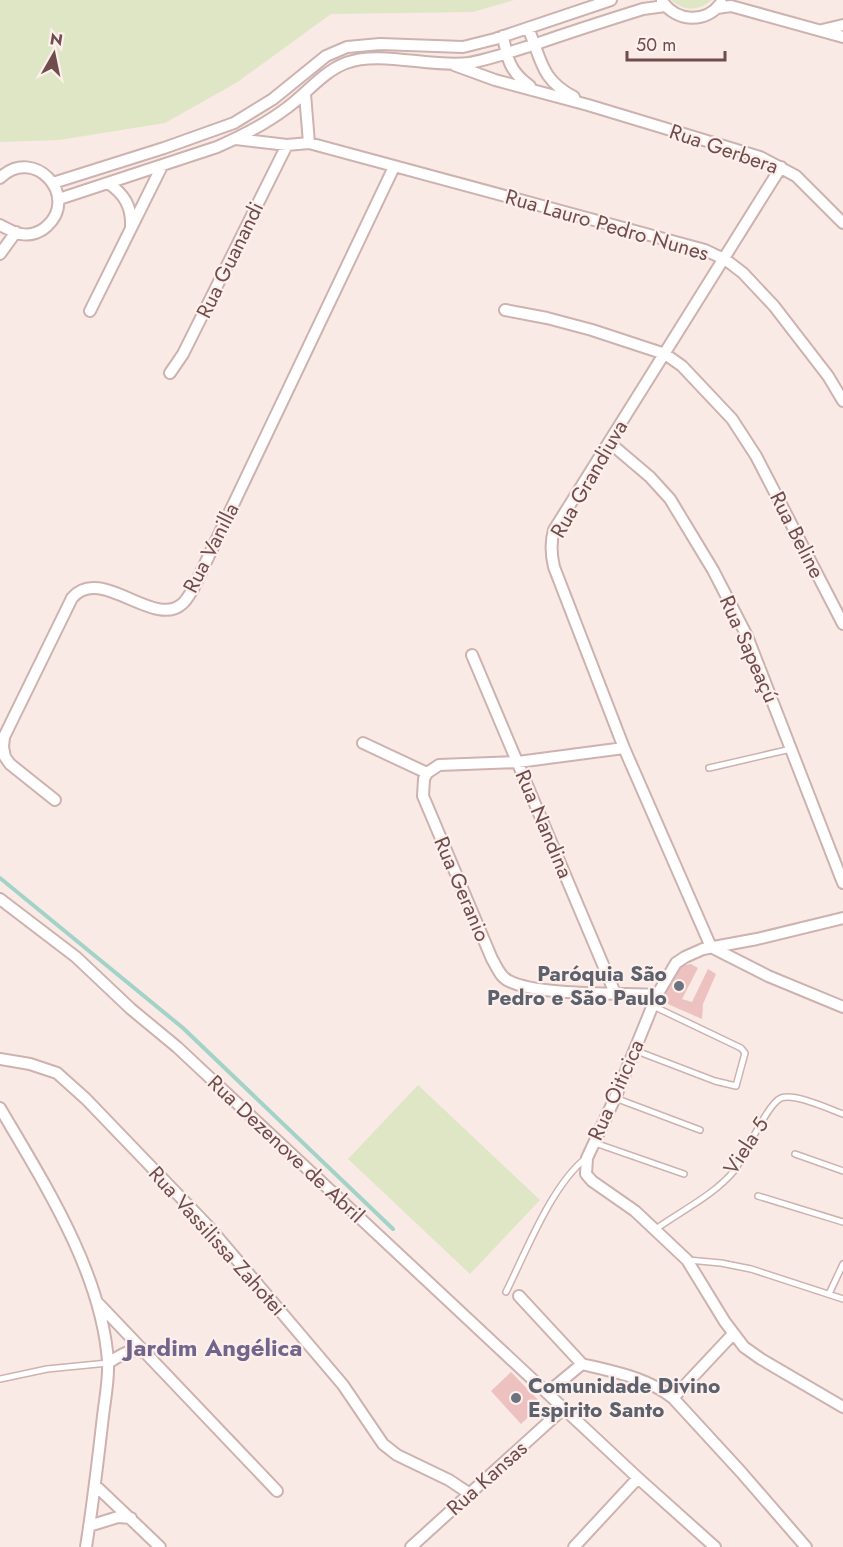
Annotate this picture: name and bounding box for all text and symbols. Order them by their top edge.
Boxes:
north arrow [24,24,84,84]
scale bar [627,24,724,62]
text: N [48,27,64,52]
text: 50 m [636,32,676,58]
street label: Rua Gerbera [665,116,783,182]
street label: Rua Lauro Pedro Nunes [502,182,712,268]
street label: Rua Guanandi [189,197,271,323]
street label: Rua Grandiuva [543,415,635,543]
street label: Rua Beline [762,486,832,584]
street label: Rua Vanilla [176,498,246,598]
street label: Rua Sapeaçú [712,590,786,708]
street label: Rua Nandina [508,765,580,883]
street label: Rua Geranio [426,832,498,946]
place label: Paróquia São Pedro e São Paulo [487,959,667,1013]
marker: Paróquia São Pedro e São Paulo [672,979,686,993]
street label: Rua Oiticica [580,1035,652,1145]
street label: Rua Dezenove de Abril [201,1068,371,1230]
street label: Viela 5 [716,1111,776,1181]
street label: Rua Vassilissa Zahotei [141,1159,293,1323]
district label: Jardim Angélica [122,1330,302,1365]
place label: Comunidade Divino Espirito Santo [528,1371,720,1425]
marker: Comunidade Divino Espirito Santo [509,1391,523,1405]
street label: Rua Kansas [440,1434,534,1522]

